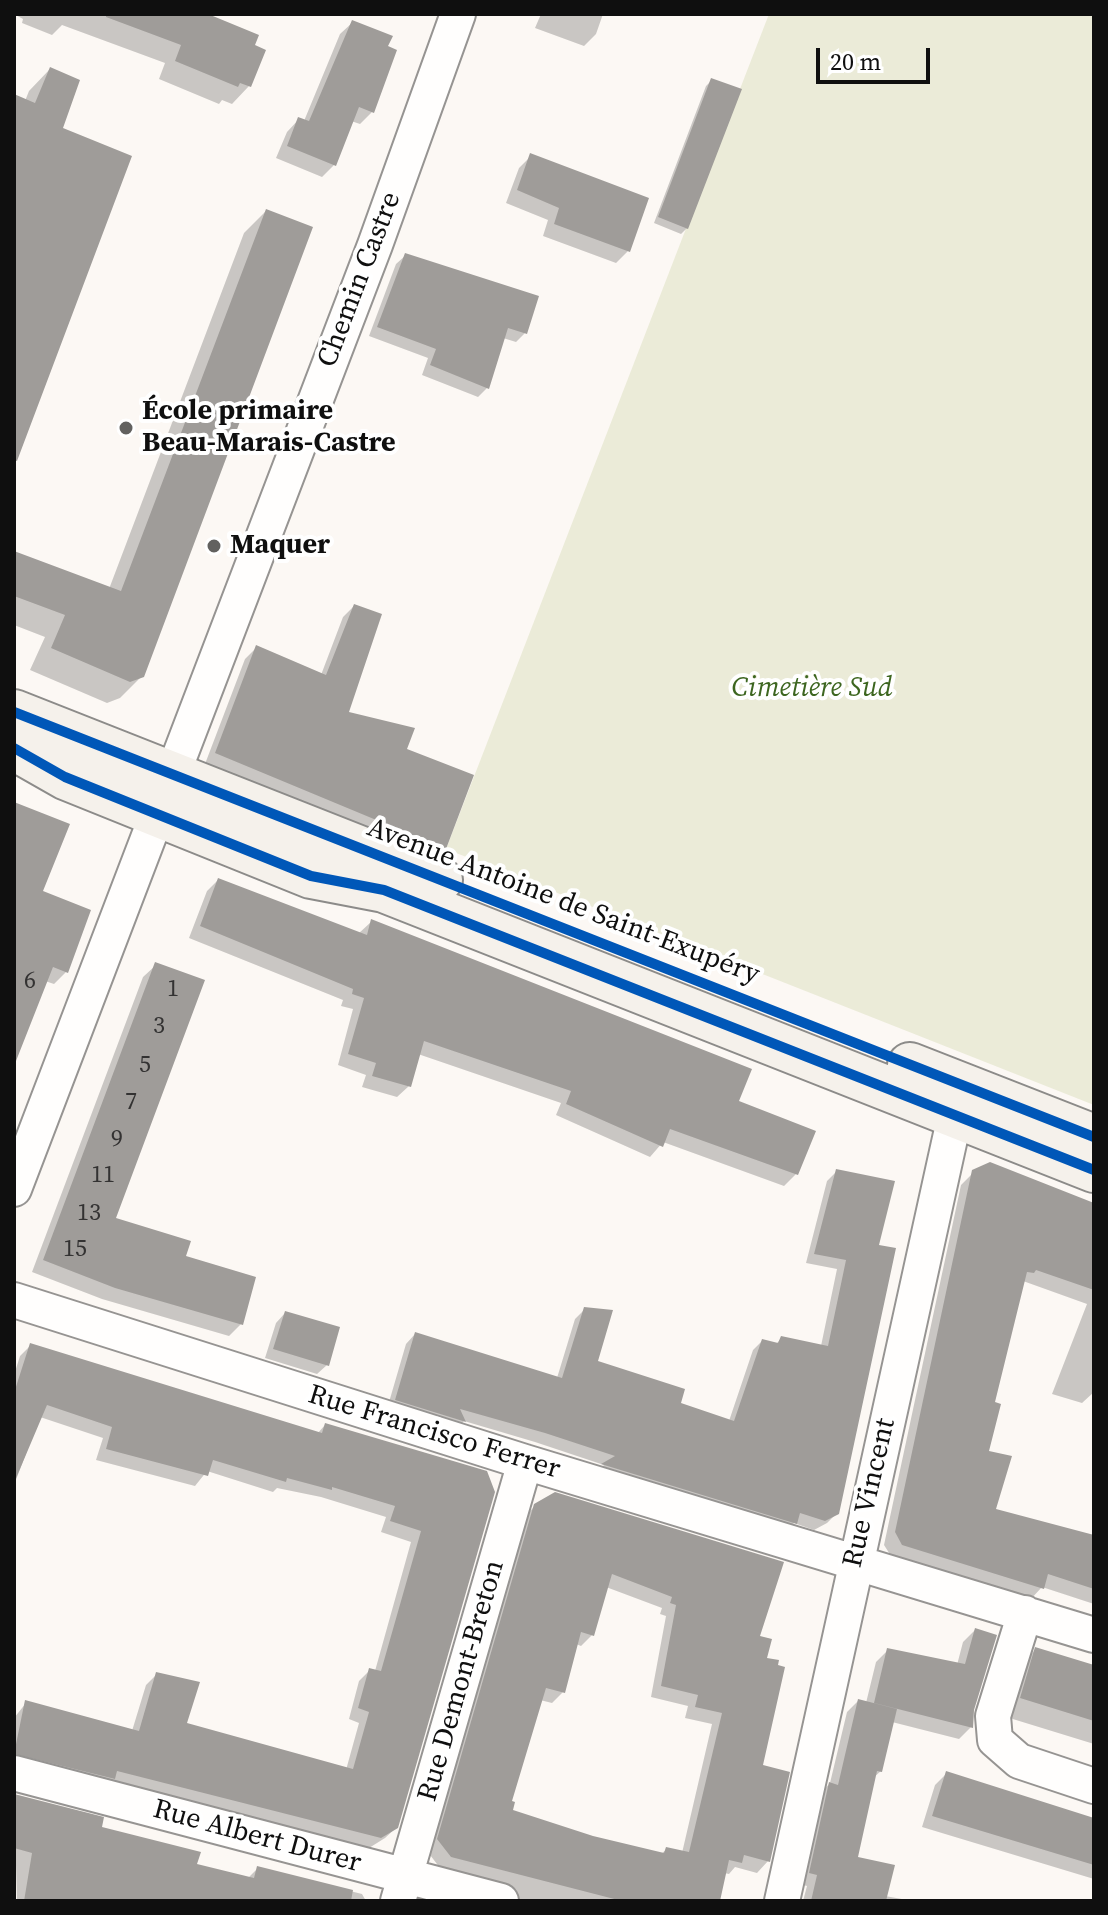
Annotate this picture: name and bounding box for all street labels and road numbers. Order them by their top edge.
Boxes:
street label: Chemin Castre [311,188,409,372]
street label: Avenue Antoine de Saint-Exupéry [362,812,764,992]
street label: Rue Francisco Ferrer [304,1379,564,1487]
street label: Rue Vincent [837,1415,903,1571]
street label: Rue Demont-Breton [412,1557,512,1805]
street label: Rue Albert Durer [149,1793,365,1881]

